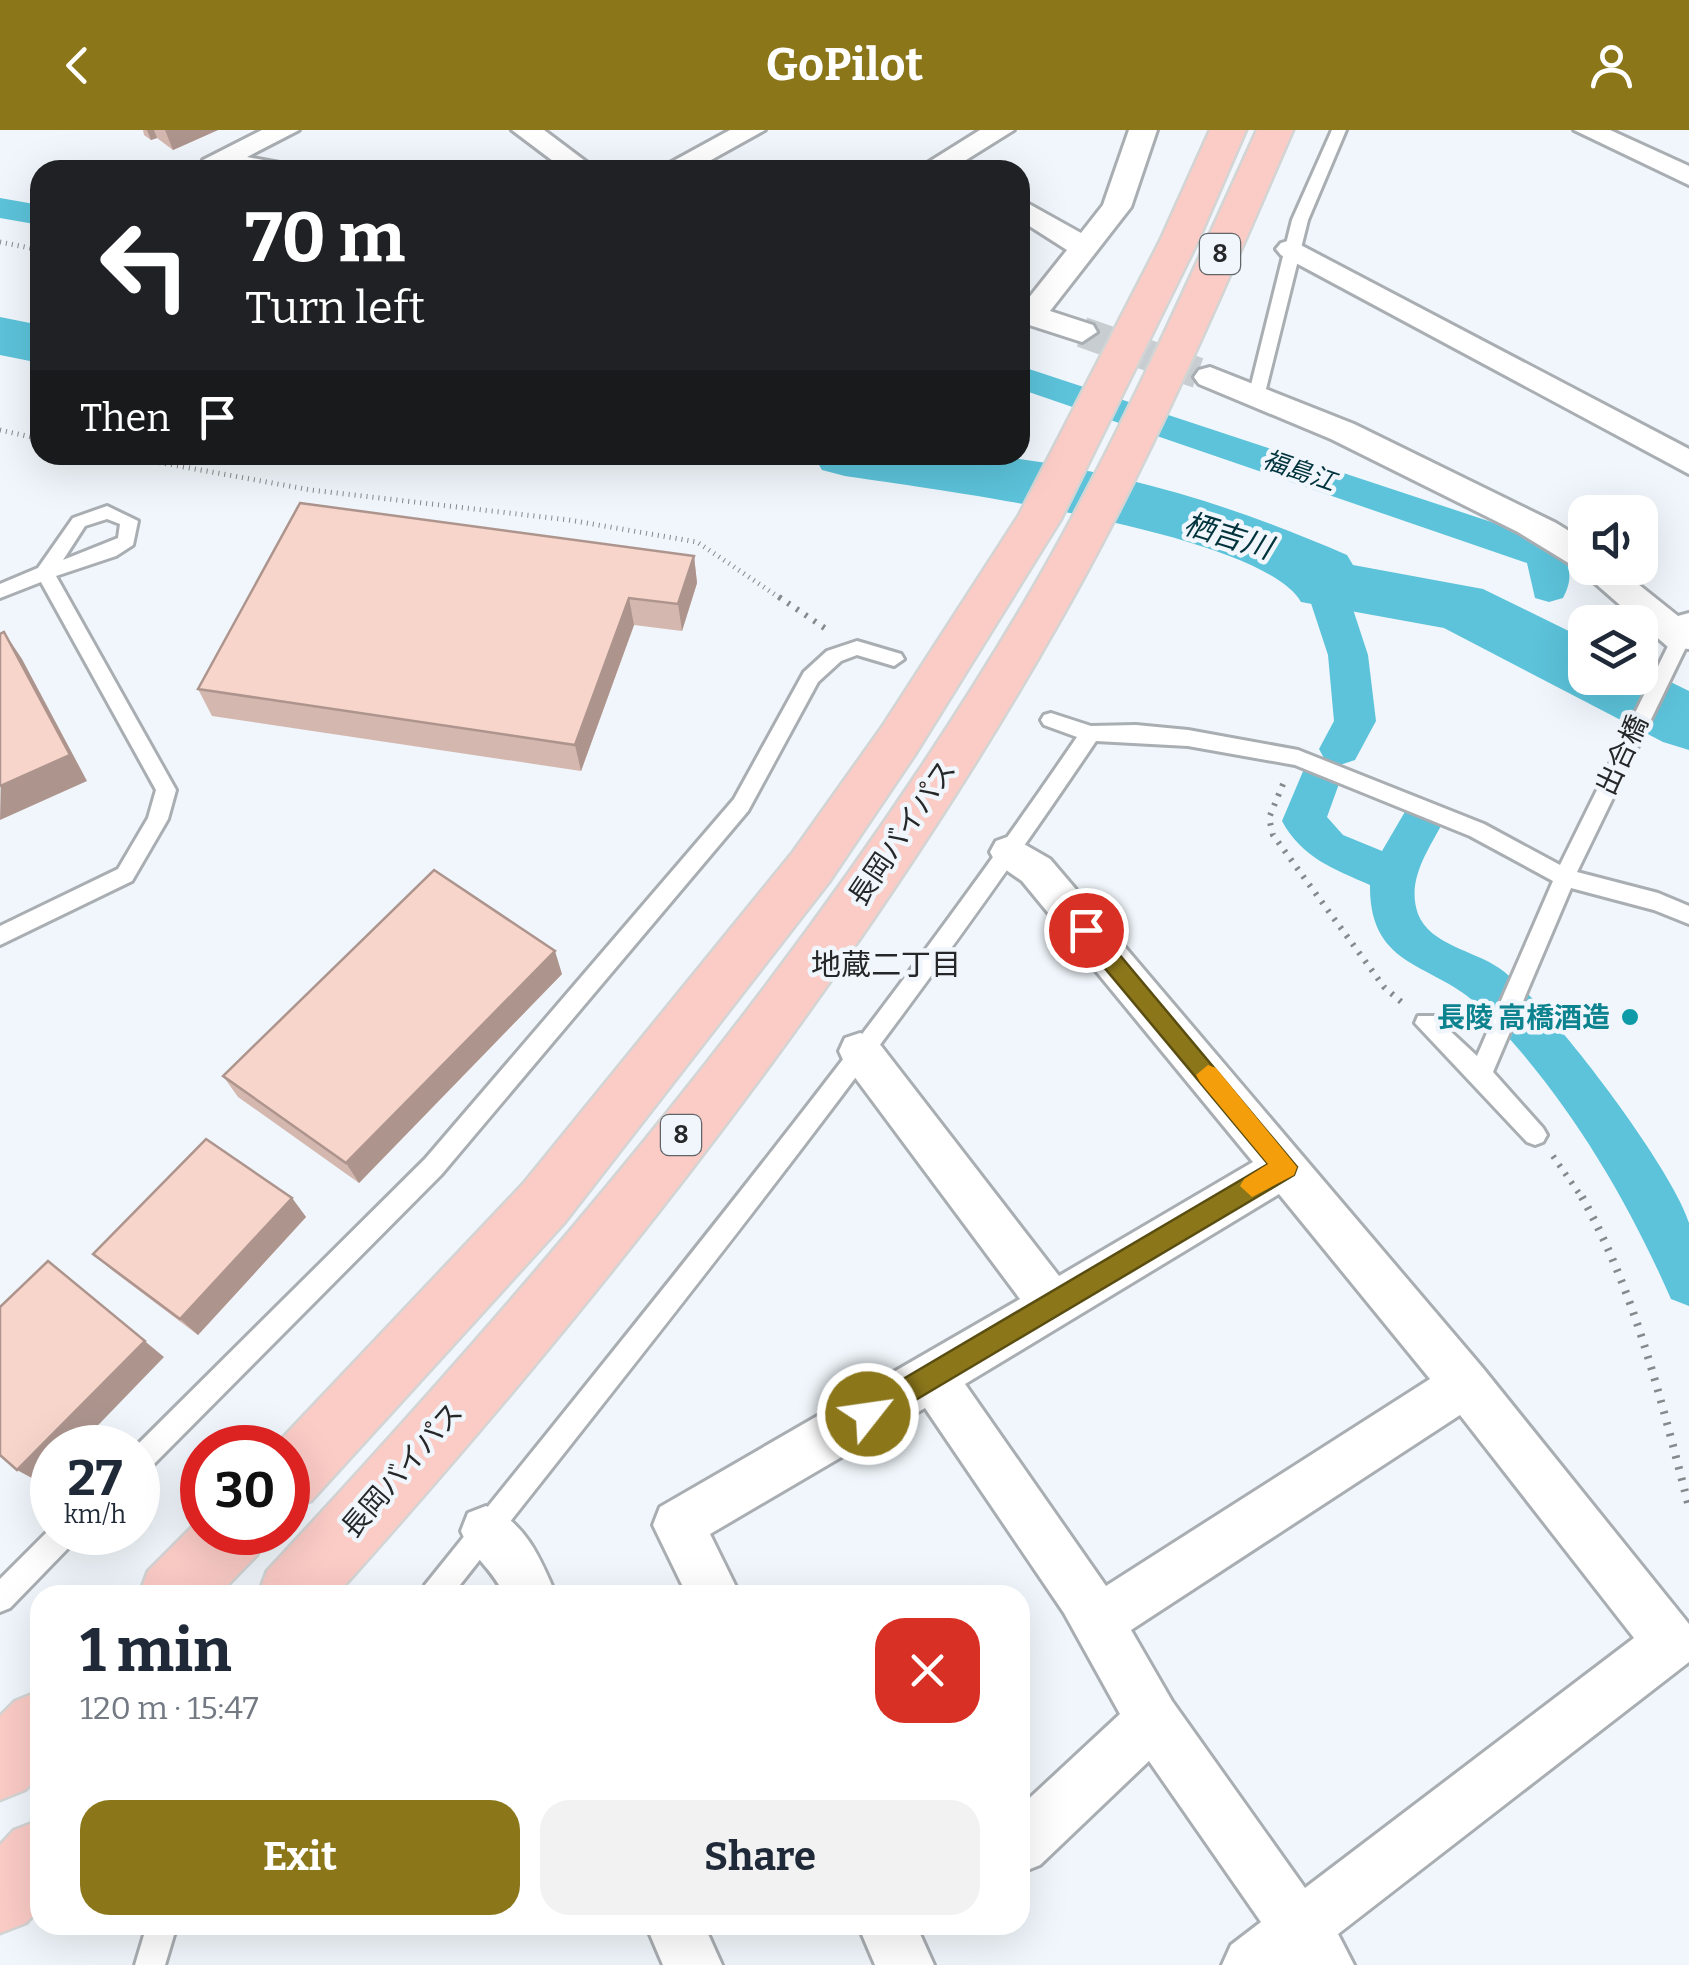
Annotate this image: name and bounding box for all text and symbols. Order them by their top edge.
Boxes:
icon: back [50,38,105,93]
text: GoPilot [766,38,923,92]
icon: person [1584,38,1639,93]
text: 70 m [245,196,405,280]
icon: left [80,200,210,330]
road number: 8 [1200,234,1240,274]
text: Turn left [245,281,425,335]
icon: arrive [190,390,245,445]
text: Then [80,395,170,441]
water label: 福島江 [1259,445,1342,498]
map controls [1568,495,1658,695]
button: sound [1568,495,1658,585]
water label: 栖吉川 [1180,506,1279,567]
button: layers [1568,605,1658,695]
street label: 出合橋 [1589,710,1655,800]
street label: 長岡バイパス [842,754,962,912]
pin [1044,888,1129,973]
icon: arrive [1059,903,1114,958]
district label: 地蔵二丁目 [811,947,961,983]
place label: 長陵 高橋酒造 [1437,1001,1610,1034]
marker: 長陵 高橋酒造 [1619,1006,1641,1028]
road number: 8 [661,1115,701,1155]
position arrow [816,1362,920,1466]
street label: 長岡バイパス [335,1396,469,1544]
speed limit sign: 30 [180,1425,310,1555]
text: 27 [68,1448,122,1508]
text: km/h [64,1500,126,1530]
text: 1 min [80,1615,232,1687]
button: close [875,1618,980,1723]
text: 120 m · 15:47 [80,1689,259,1727]
button: Exit [80,1800,520,1915]
button: Share [540,1800,980,1915]

